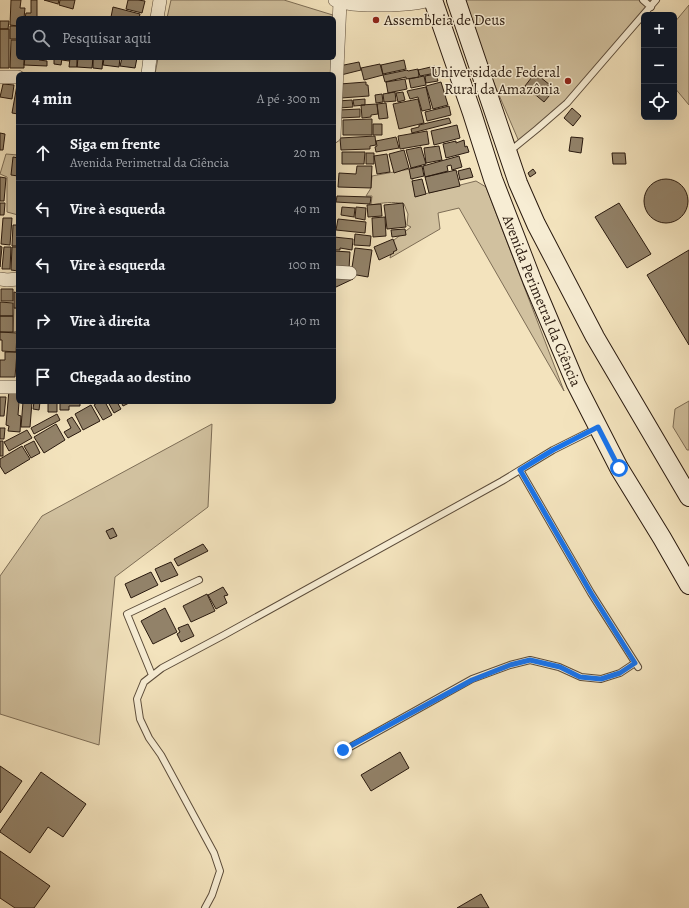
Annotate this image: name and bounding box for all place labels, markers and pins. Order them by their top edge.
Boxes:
place label: Assembleia de Deus [383,10,505,30]
marker: Assembleia de Deus [371,15,381,25]
place label: Universidade Federal Rural da Amazônia [431,62,560,99]
marker: Universidade Federal Rural da Amazônia [563,76,573,86]

